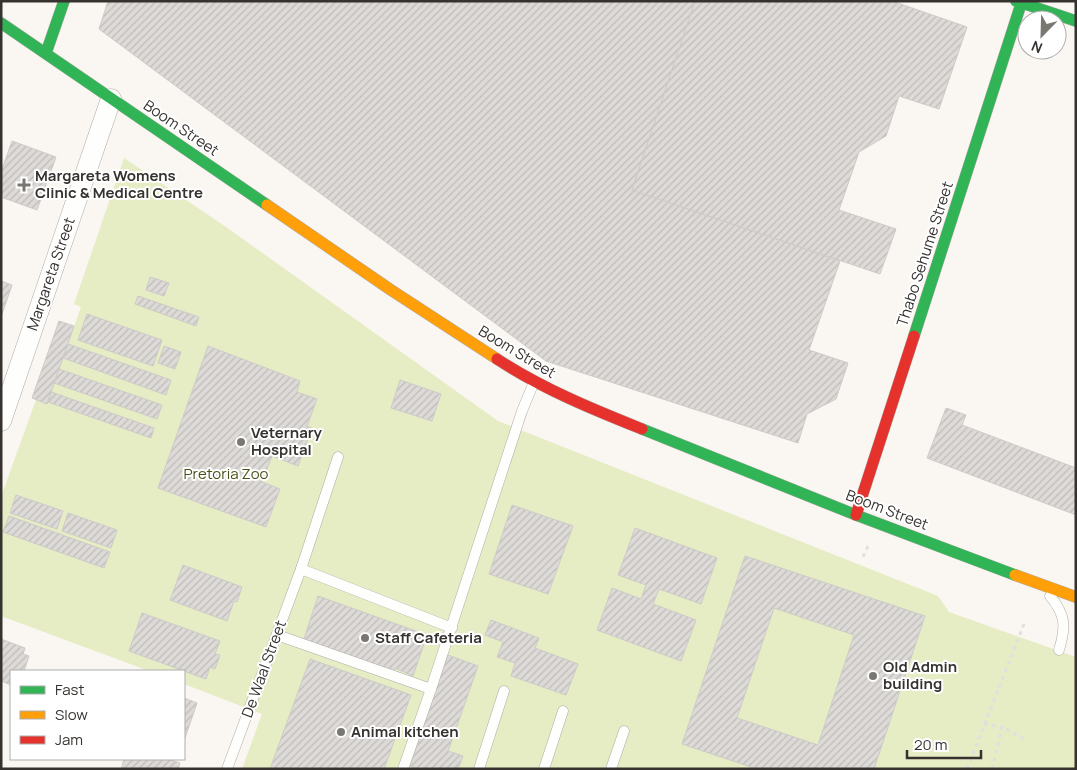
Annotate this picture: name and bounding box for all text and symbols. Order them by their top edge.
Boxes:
north arrow [1017,10,1067,60]
text: N [1028,37,1045,58]
street label: Boom Street [139,95,223,161]
place label: Margareta Womens Clinic & Medical Centre [35,165,203,203]
marker: Margareta Womens Clinic & Medical Centre [17,178,31,192]
street label: Thabo Sehume Street [891,179,958,329]
street label: Margareta Street [21,214,80,333]
street label: Boom Street [475,320,560,383]
place label: Veternary Hospital [251,422,323,460]
marker: Veternary Hospital [235,436,247,448]
park label: Pretoria Zoo [184,463,269,484]
street label: Boom Street [843,484,931,535]
street label: De Waal Street [236,617,291,721]
place label: Staff Cafeteria [375,627,482,648]
marker: Staff Cafeteria [359,632,371,644]
place label: Old Admin building [883,656,957,694]
legend [10,670,185,760]
marker: Old Admin building [867,670,879,682]
text: Fast [55,679,84,700]
text: Slow [55,704,88,725]
place label: Animal kitchen [351,721,459,742]
marker: Animal kitchen [335,726,347,738]
scale bar [907,728,981,760]
text: Jam [55,729,83,750]
text: 20 m [914,734,947,755]

